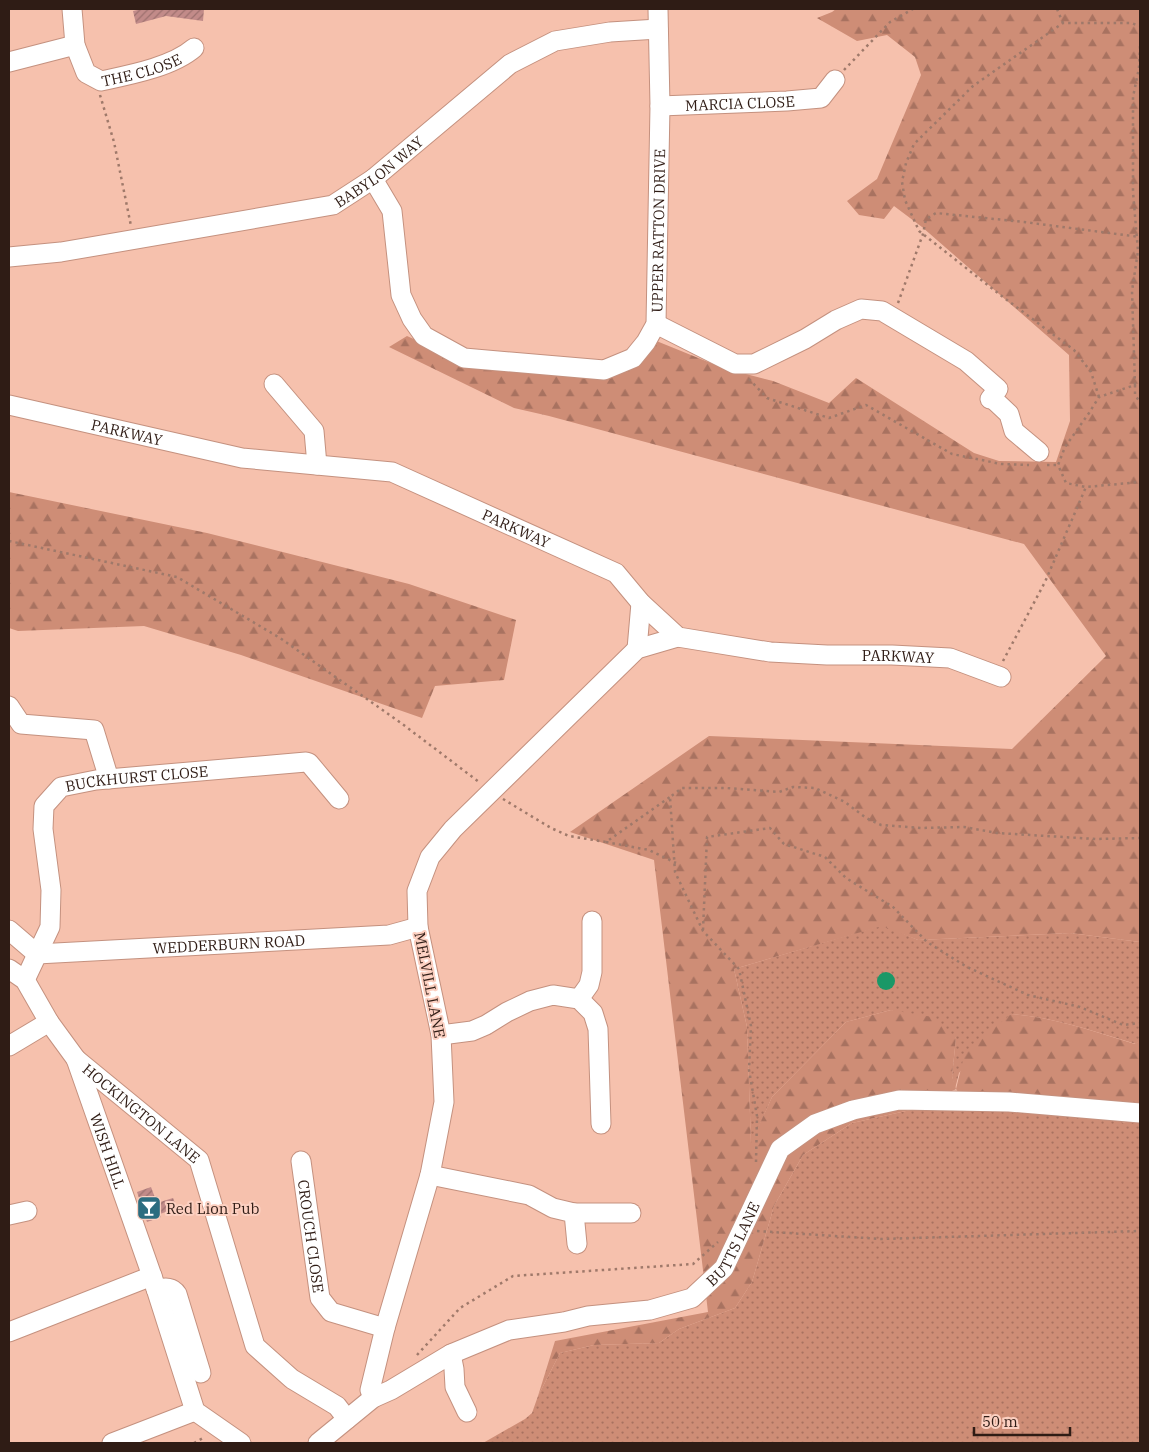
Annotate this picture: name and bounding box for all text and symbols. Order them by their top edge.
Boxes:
street label: THE CLOSE [99,49,184,90]
street label: MARCIA CLOSE [685,91,796,115]
street label: BABYLON WAY [331,131,427,211]
street label: UPPER RATTON DRIVE [647,149,669,313]
street label: PARKWAY [89,415,165,449]
street label: PARKWAY [479,504,554,552]
street label: PARKWAY [862,645,935,667]
street label: BUCKHURST CLOSE [63,761,209,795]
street label: WEDDERBURN ROAD [152,930,306,957]
street label: MELVILL LANE [410,930,450,1040]
street label: HOCKINGTON LANE [79,1059,204,1167]
street label: WISH HILL [86,1111,130,1191]
street label: CROUCH CLOSE [294,1178,329,1294]
bar icon: Red Lion Pub [136,1195,162,1221]
place label: Red Lion Pub [166,1199,259,1218]
street label: BUTTS LANE [702,1199,763,1290]
scale bar [974,1404,1070,1436]
text: 50 m [982,1412,1018,1431]

